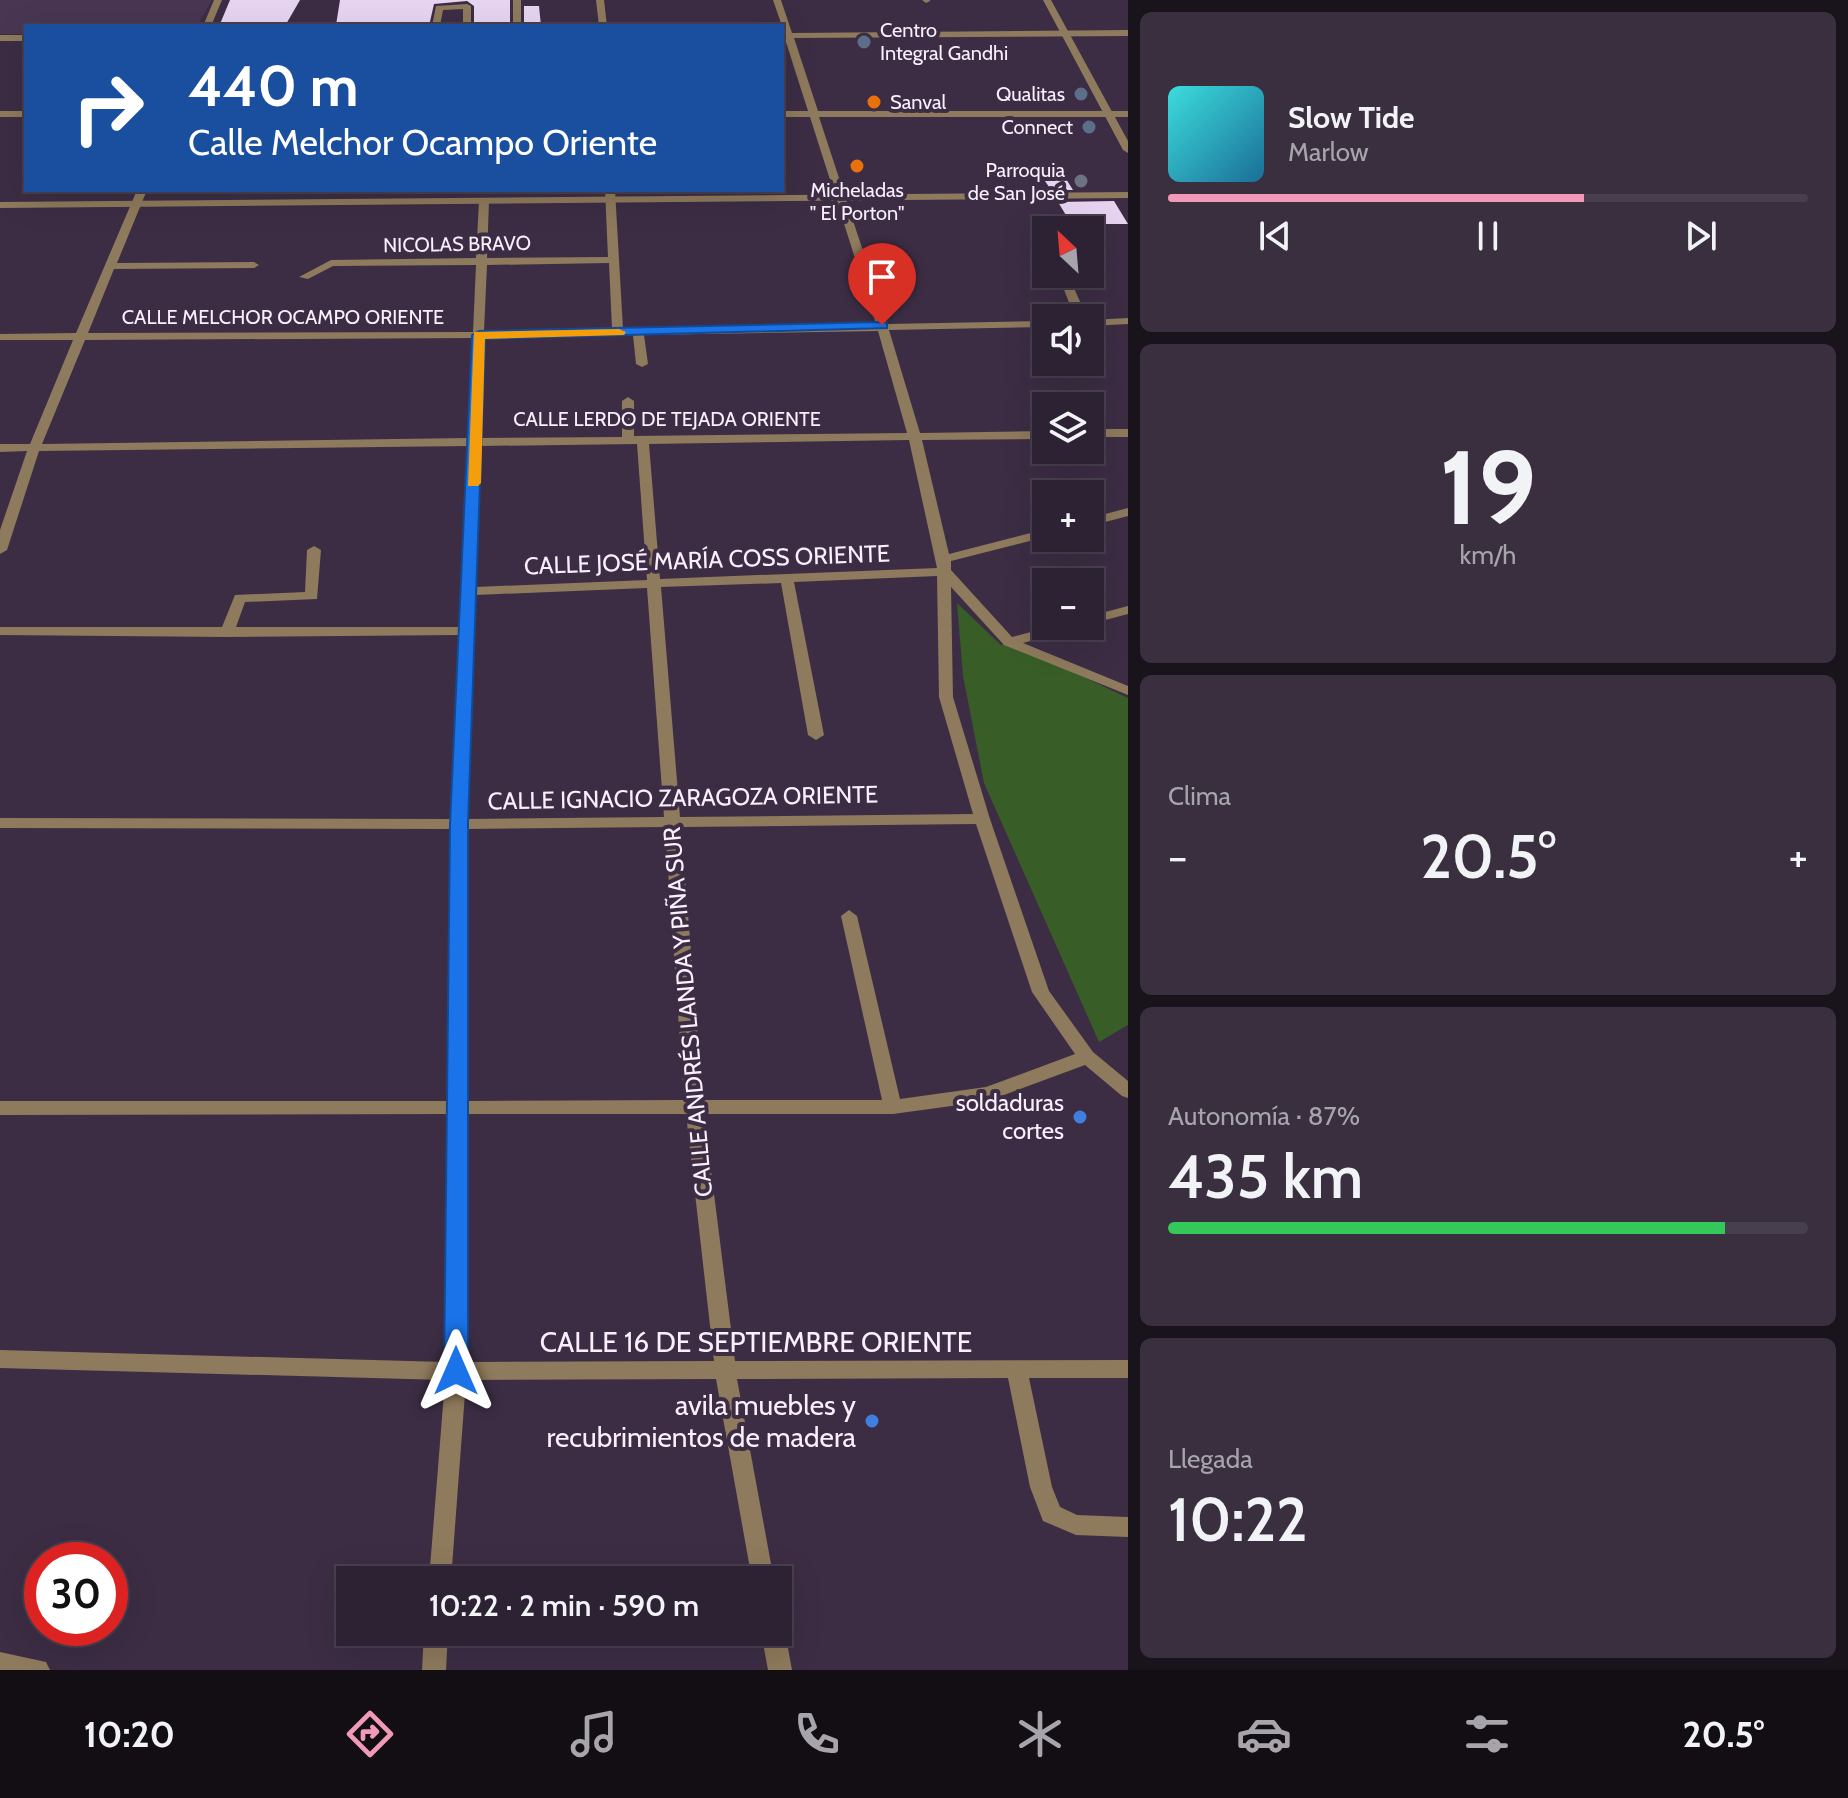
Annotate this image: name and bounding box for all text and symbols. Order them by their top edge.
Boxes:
place label: Centro Integral Gandhi [880,18,1008,65]
marker: Centro Integral Gandhi [855,33,873,51]
text: 440 m [188,52,358,120]
icon: right [56,56,160,160]
place label: Qualitas [996,82,1065,106]
marker: Qualitas [1072,85,1090,103]
place label: Sanval [890,90,947,114]
marker: Sanval [865,93,883,111]
text: Slow Tide [1288,99,1415,136]
place label: Connect [1002,115,1073,139]
marker: Connect [1080,118,1098,136]
text: Calle Melchor Ocampo Oriente [188,120,657,164]
text: Marlow [1288,136,1369,168]
marker: Micheladas " El Porton" [848,157,866,175]
place label: Parroquia de San José [968,158,1065,205]
marker: Parroquia de San José [1072,172,1090,190]
place label: Micheladas " El Porton" [810,178,904,225]
icon: previous [1253,214,1297,258]
icon: pause [1466,214,1510,258]
icon: next [1679,214,1723,258]
north arrow [1032,216,1104,288]
map controls [1032,216,1104,640]
street label: NICOLAS BRAVO [383,231,531,257]
pin [848,243,916,325]
icon: arrive [860,255,904,299]
button: sound [1032,304,1104,376]
street label: CALLE MELCHOR OCAMPO ORIENTE [122,305,444,329]
button: layers [1032,392,1104,464]
street label: CALLE LERDO DE TEJADA ORIENTE [513,407,821,431]
text: 19 [1440,424,1536,550]
button: + [1032,480,1104,552]
street label: CALLE JOSÉ MARÍA COSS ORIENTE [523,539,891,580]
text: km/h [1460,539,1516,571]
button: − [1032,568,1104,640]
street label: CALLE IGNACIO ZARAGOZA ORIENTE [487,780,879,815]
text: Clima [1168,780,1231,812]
text: 20.5° [1420,820,1556,893]
street label: CALLE ANDRÉS LANDA Y PIÑA SUR [657,825,718,1198]
text: − [1168,830,1187,883]
text: + [1789,830,1808,883]
place label: soldaduras cortes [956,1088,1064,1145]
text: Autonomía · 87% [1168,1100,1360,1132]
marker: soldaduras cortes [1071,1108,1089,1126]
text: 435 km [1168,1140,1363,1213]
street label: CALLE 16 DE SEPTIEMBRE ORIENTE [540,1325,972,1359]
position arrow [414,1329,498,1413]
place label: avila muebles y recubrimientos de madera [546,1388,857,1454]
marker: avila muebles y recubrimientos de madera [863,1412,881,1430]
text: Llegada [1168,1443,1253,1475]
text: 10:22 [1168,1483,1308,1556]
speed limit sign: 30 [24,1542,128,1646]
text: 10:22 · 2 min · 590 m [429,1587,699,1624]
icon: directions [342,1706,398,1762]
icon: music [566,1706,622,1762]
icon: phone [789,1706,845,1762]
icon: climate [1012,1706,1068,1762]
icon: car [1236,1706,1292,1762]
icon: filters [1459,1706,1515,1762]
text: 10:20 [84,1712,175,1756]
text: 20.5° [1682,1712,1764,1756]

